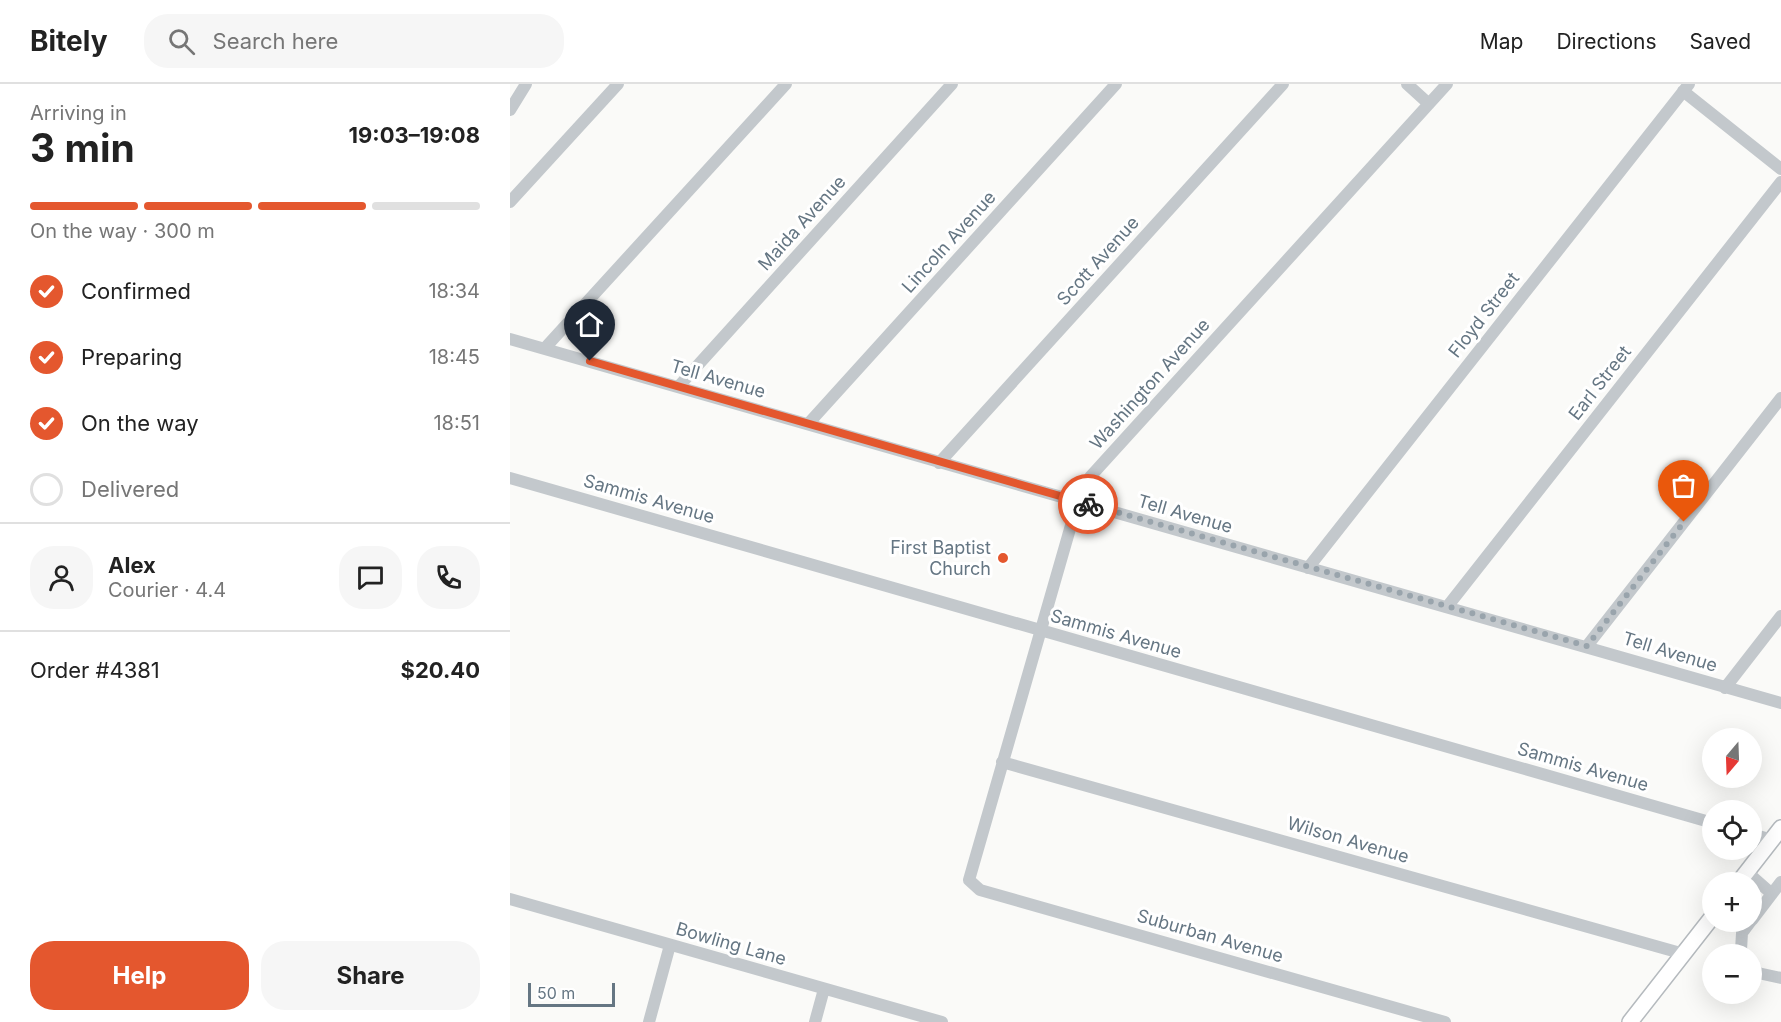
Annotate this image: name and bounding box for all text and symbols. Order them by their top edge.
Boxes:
search box [144,14,564,68]
text: Bitely [30,24,108,58]
icon: search [165,25,198,58]
text: Search here [213,28,338,54]
text: Map [1480,29,1523,54]
text: Directions [1556,29,1657,54]
text: Saved [1690,29,1751,54]
text: Arriving in [30,101,127,125]
text: 19:03–19:08 [349,122,480,148]
text: 3 min [30,124,135,171]
street label: Maida Avenue [754,171,850,274]
street label: Lincoln Avenue [897,187,1000,297]
street label: Scott Avenue [1052,212,1143,309]
text: On the way · 300 m [30,219,215,243]
street label: Floyd Street [1444,268,1523,361]
icon: check [30,275,63,308]
text: Confirmed [81,278,191,304]
text: 18:34 [428,279,480,303]
pin [564,299,615,361]
icon: home [573,308,606,341]
street label: Washington Avenue [1085,314,1214,453]
icon: check [30,341,63,374]
street label: Earl Street [1564,341,1635,424]
text: Preparing [81,344,182,370]
text: 18:45 [429,345,480,369]
street label: Tell Avenue [668,355,768,402]
icon: check [30,407,63,440]
text: On the way [81,410,199,436]
text: 18:51 [433,411,480,435]
pin [1658,460,1709,522]
icon: bag [1667,469,1700,502]
street label: Sammis Avenue [581,470,717,527]
courier [1058,474,1118,534]
text: Delivered [81,476,179,502]
icon: bike [1072,488,1105,521]
street label: Tell Avenue [1135,490,1235,537]
place label: First Baptist Church [890,537,991,579]
button: person [30,546,93,609]
button: chat [339,546,402,609]
button: phone [417,546,480,609]
marker: First Baptist Church [996,551,1010,565]
text: Alex [108,552,156,578]
text: Courier · 4.4 [108,578,226,602]
street label: Sammis Avenue [1048,605,1184,662]
street label: Tell Avenue [1620,627,1720,676]
text: Order #4381 [30,657,160,683]
text: $20.40 [400,657,480,683]
north arrow [1702,728,1762,788]
map controls [1702,728,1762,1004]
street label: Sammis Avenue [1515,738,1651,795]
button: locate [1702,800,1762,860]
street label: Wilson Avenue [1285,812,1411,867]
button: + [1702,872,1762,932]
street label: Suburban Avenue [1135,905,1286,966]
street label: Bowling Lane [674,918,789,969]
button: Help [30,941,249,1010]
button: Share [261,941,480,1010]
button: − [1702,944,1762,1004]
scale bar [528,980,615,1008]
text: 50 m [537,983,575,1003]

